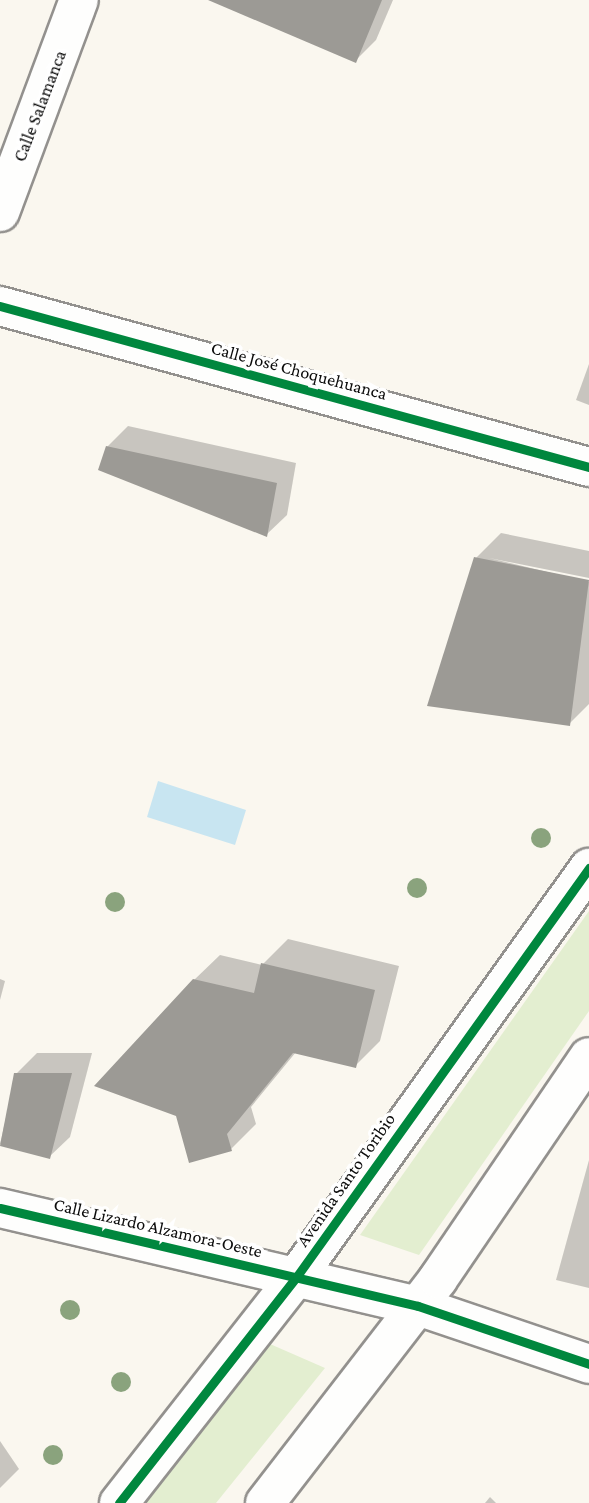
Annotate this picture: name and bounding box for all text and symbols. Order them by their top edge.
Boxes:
street label: Calle Salamanca [9,47,71,165]
street label: Calle José Choquehuanca [209,337,389,405]
street label: Avenida Santo Toribio [292,1109,400,1251]
street label: Calle Lizardo Alzamora-Oeste [52,1194,264,1262]

